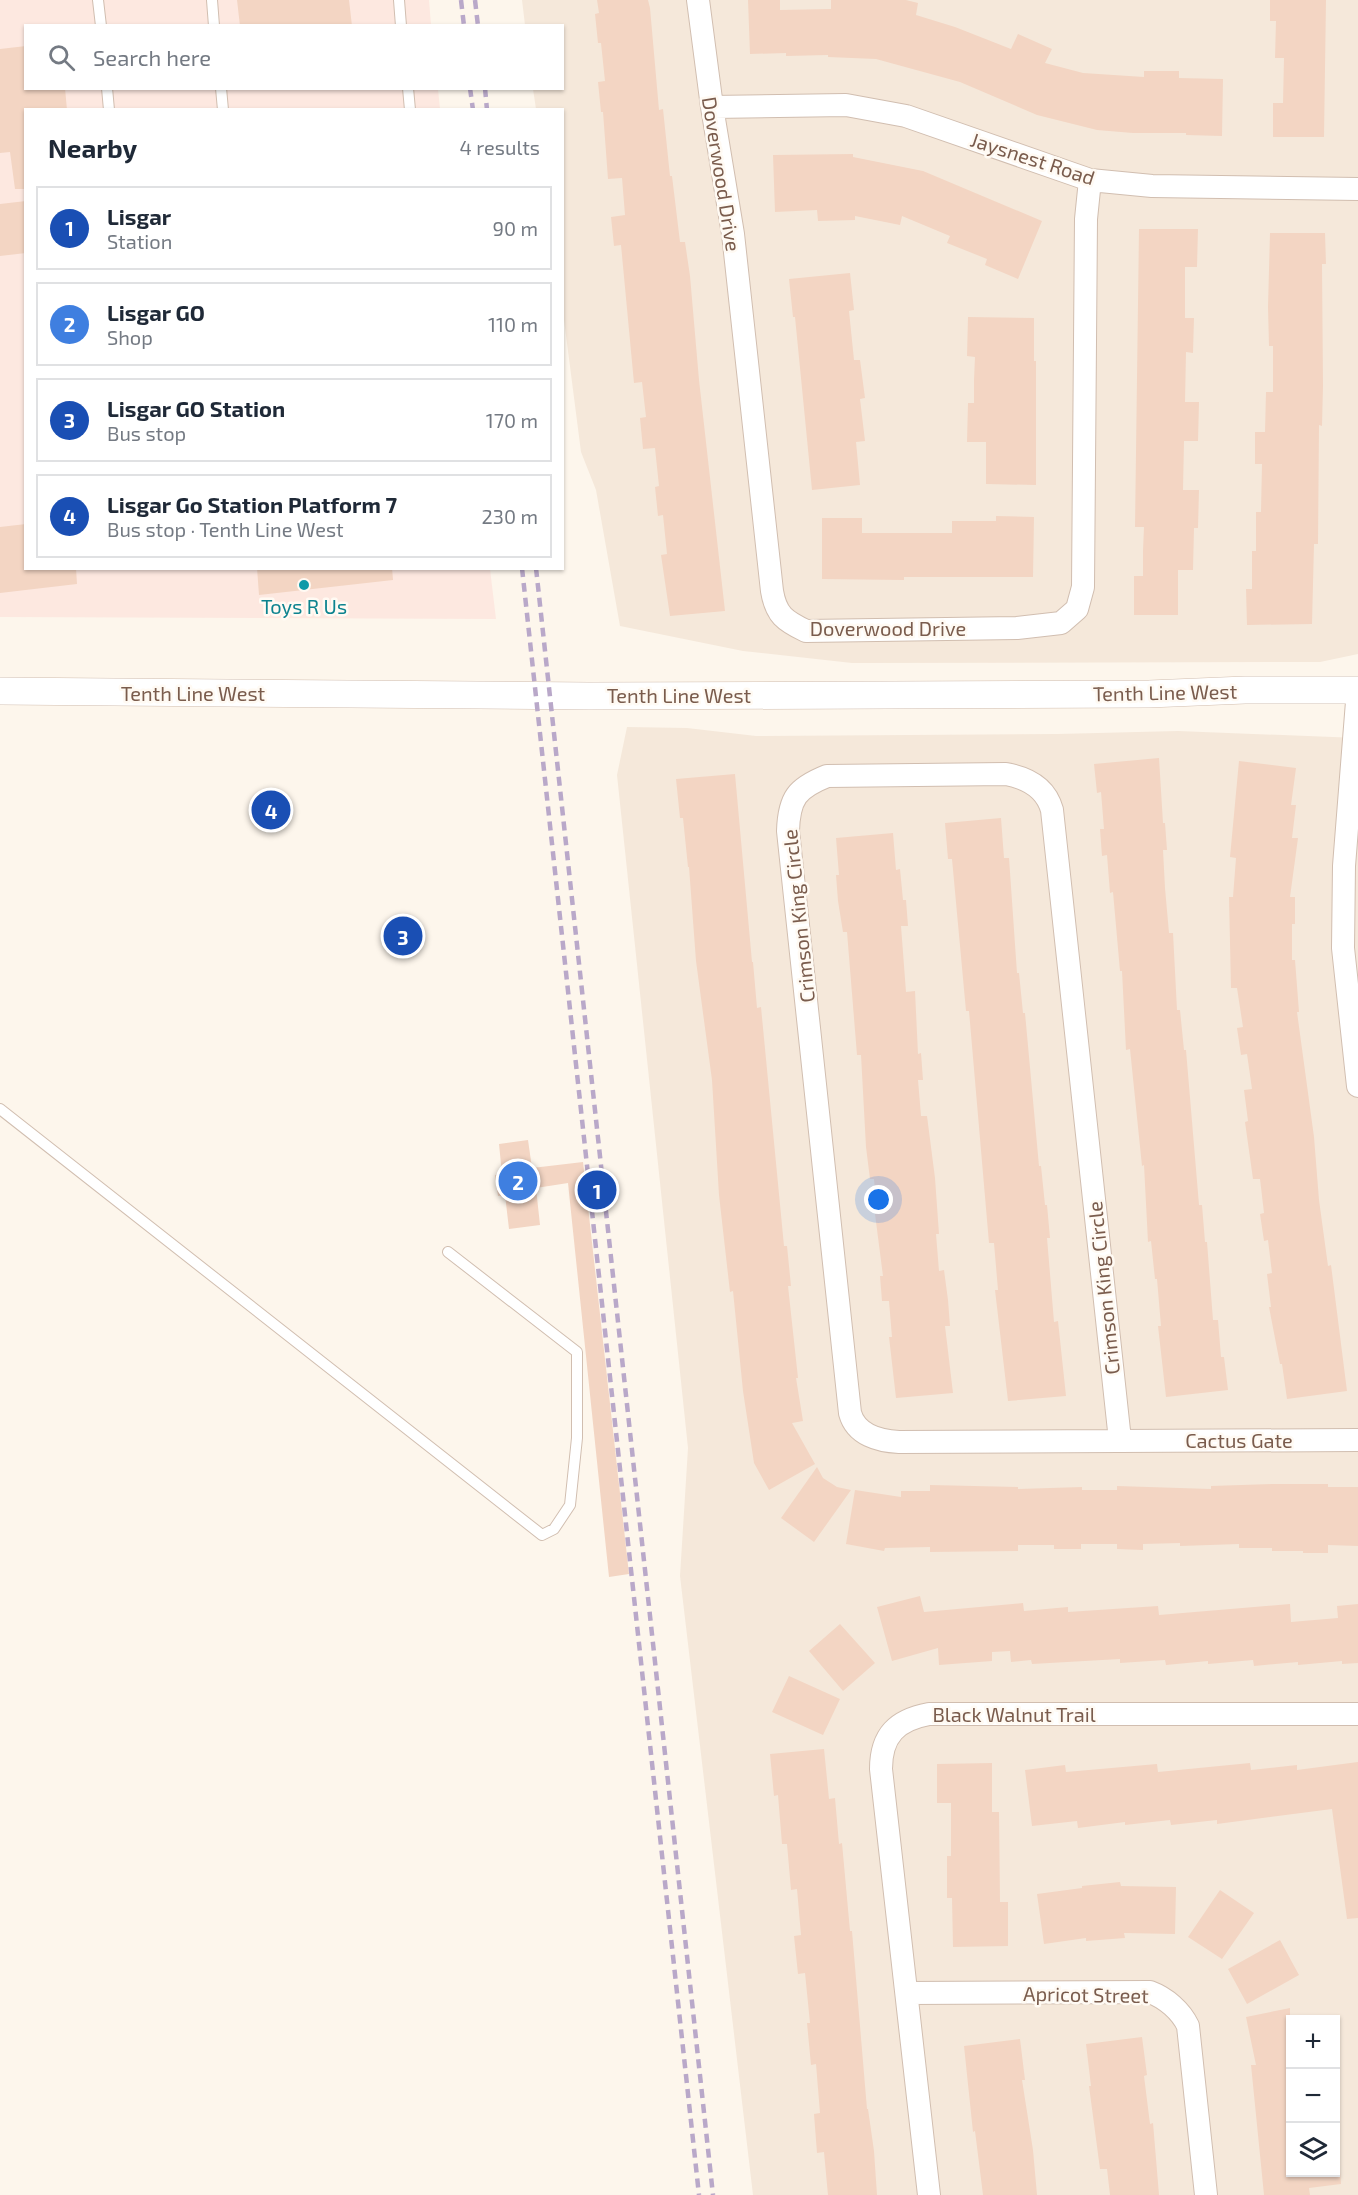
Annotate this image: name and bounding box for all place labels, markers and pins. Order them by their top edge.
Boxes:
marker: Toys R Us [297,578,311,592]
place label: Toys R Us [261,594,347,618]
pin: 4 [252,788,290,832]
pin: 3 [384,914,422,958]
pin: 2 [498,1158,538,1204]
pin: 1 [578,1168,616,1212]

